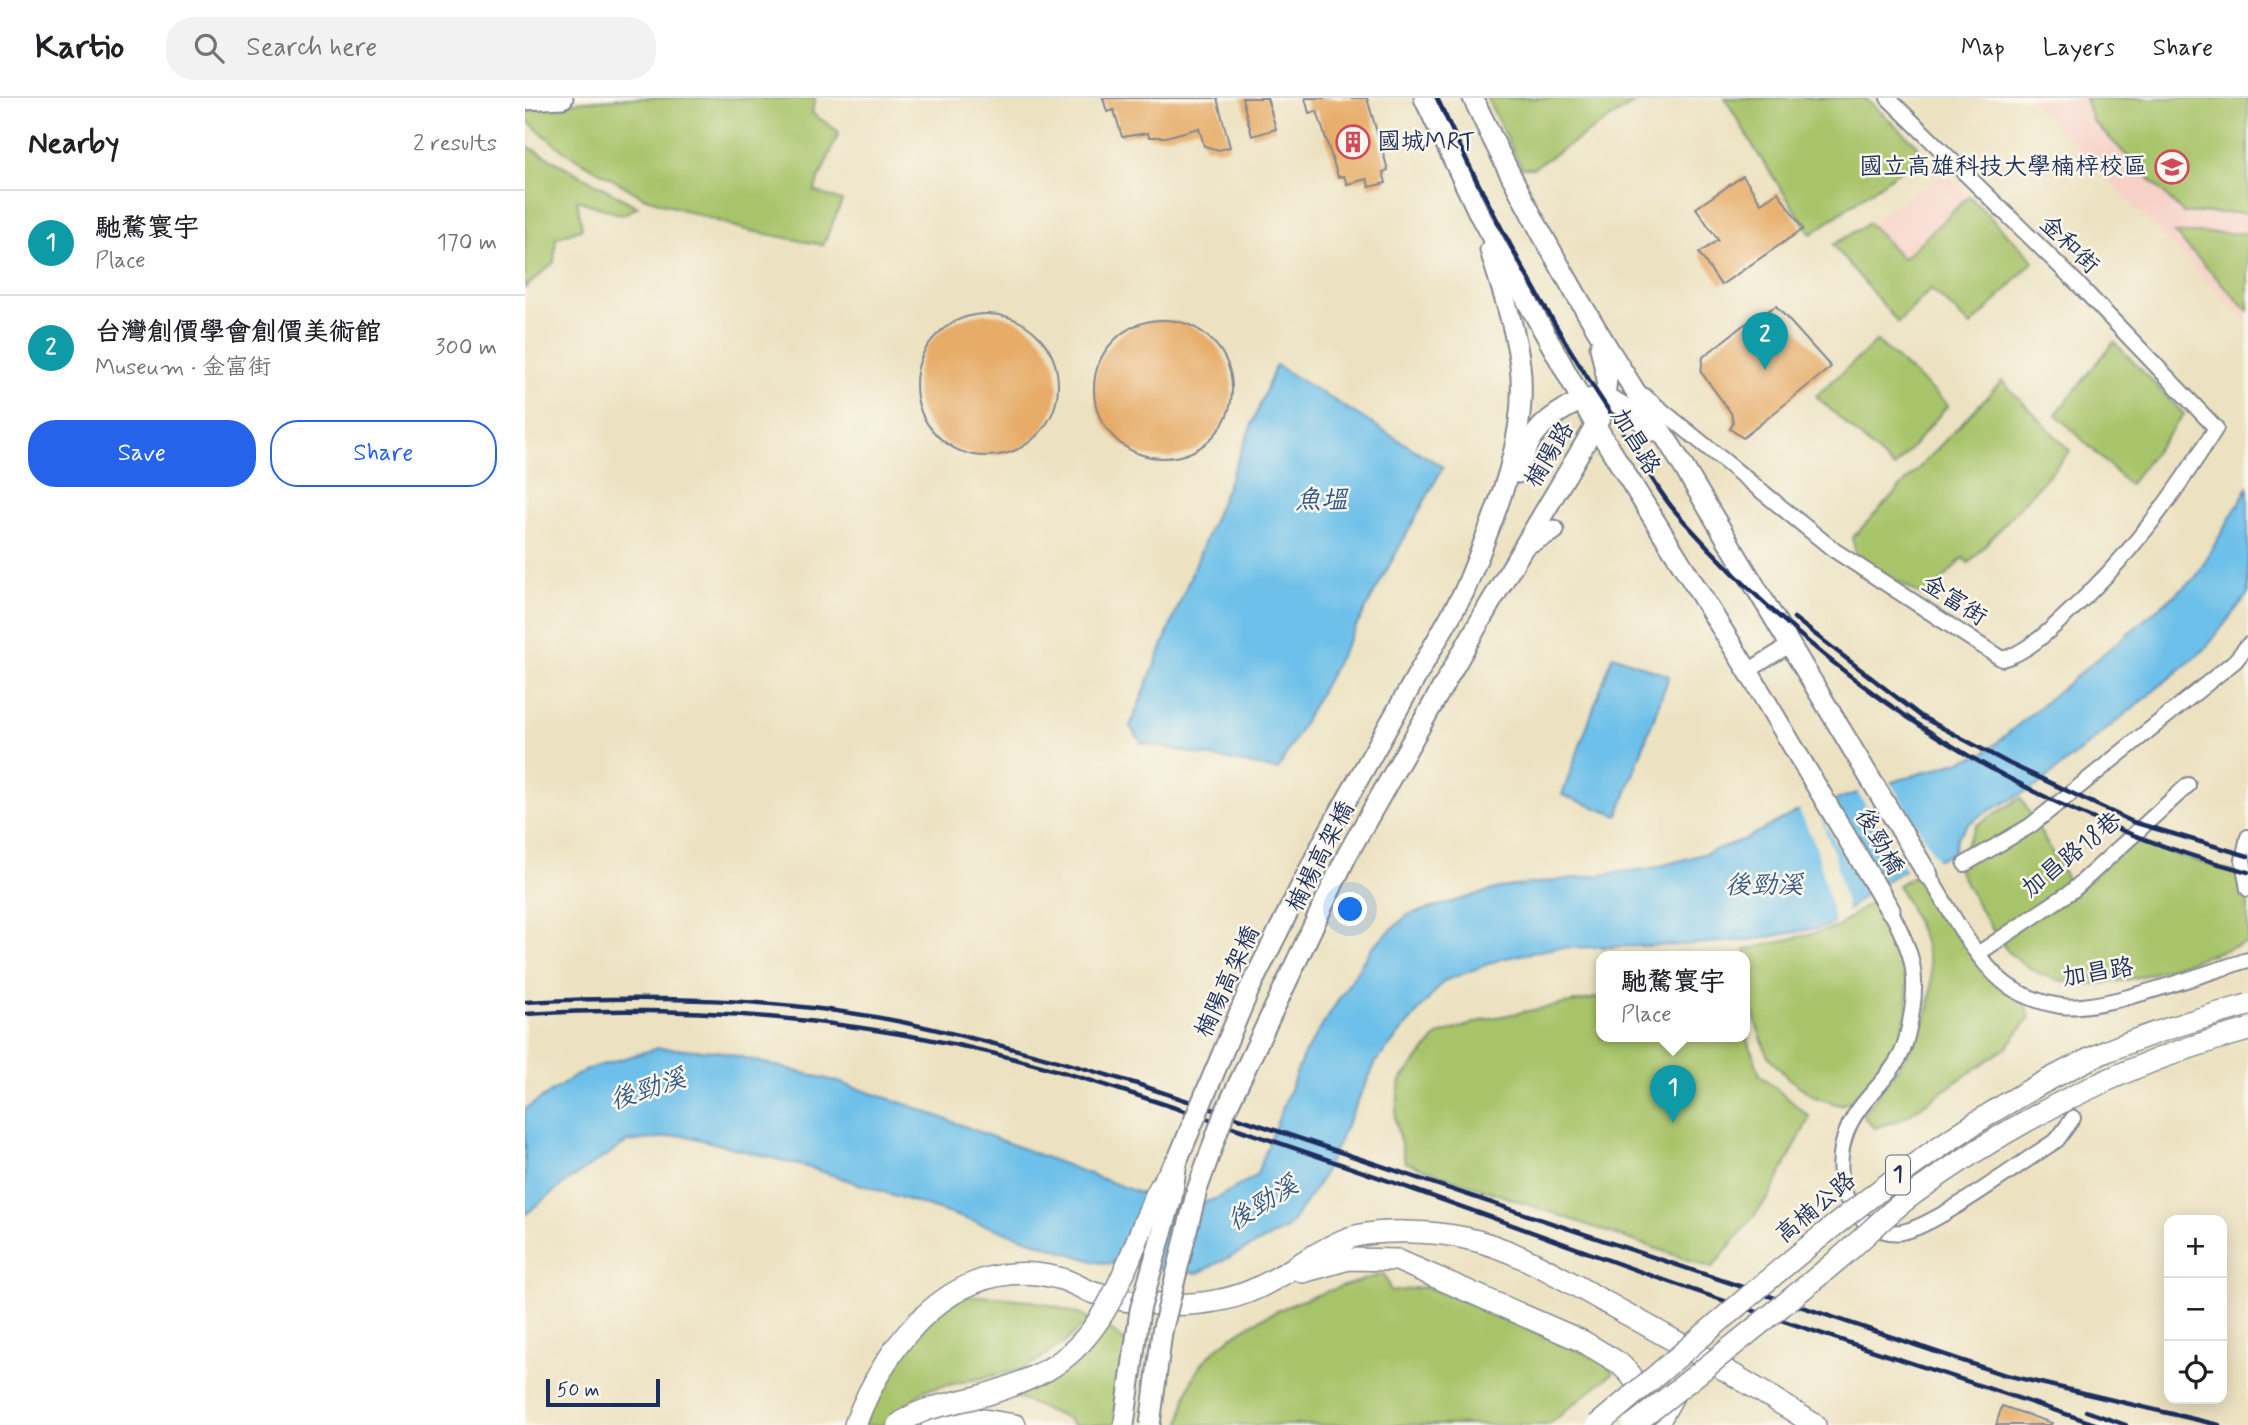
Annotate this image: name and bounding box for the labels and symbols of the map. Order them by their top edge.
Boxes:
building icon: 國城MRT [1334,123,1372,161]
place label: 國城MRT [1377,127,1475,158]
school or university icon: 國立高雄科技大學楠梓校區 [2153,148,2191,186]
place label: 國立高雄科技大學楠梓校區 [1859,152,2147,183]
street label: 金和街 [2032,209,2106,281]
pin: 2 [1742,312,1788,370]
street label: 加昌路 [1603,403,1667,481]
street label: 楠陽路 [1518,416,1582,494]
water label: 魚塭 [1295,484,1349,518]
street label: 金富街 [1915,568,1993,634]
street label: 楠楊高架橋 [1280,797,1362,917]
street label: 後勁橋 [1848,803,1910,881]
street label: 加昌路18巷 [2016,805,2128,905]
water label: 後勁溪 [1725,869,1805,903]
your location [1333,892,1367,926]
street label: 楠陽高架橋 [1189,921,1267,1043]
street label: 加昌路 [2060,952,2136,994]
water label: 後勁溪 [606,1061,692,1118]
pin: 1 [1650,1065,1696,1123]
road number: 1 [1886,1156,1910,1194]
street label: 高楠公路 [1769,1165,1863,1251]
water label: 後勁溪 [1221,1168,1307,1239]
scale bar [546,1376,660,1408]

